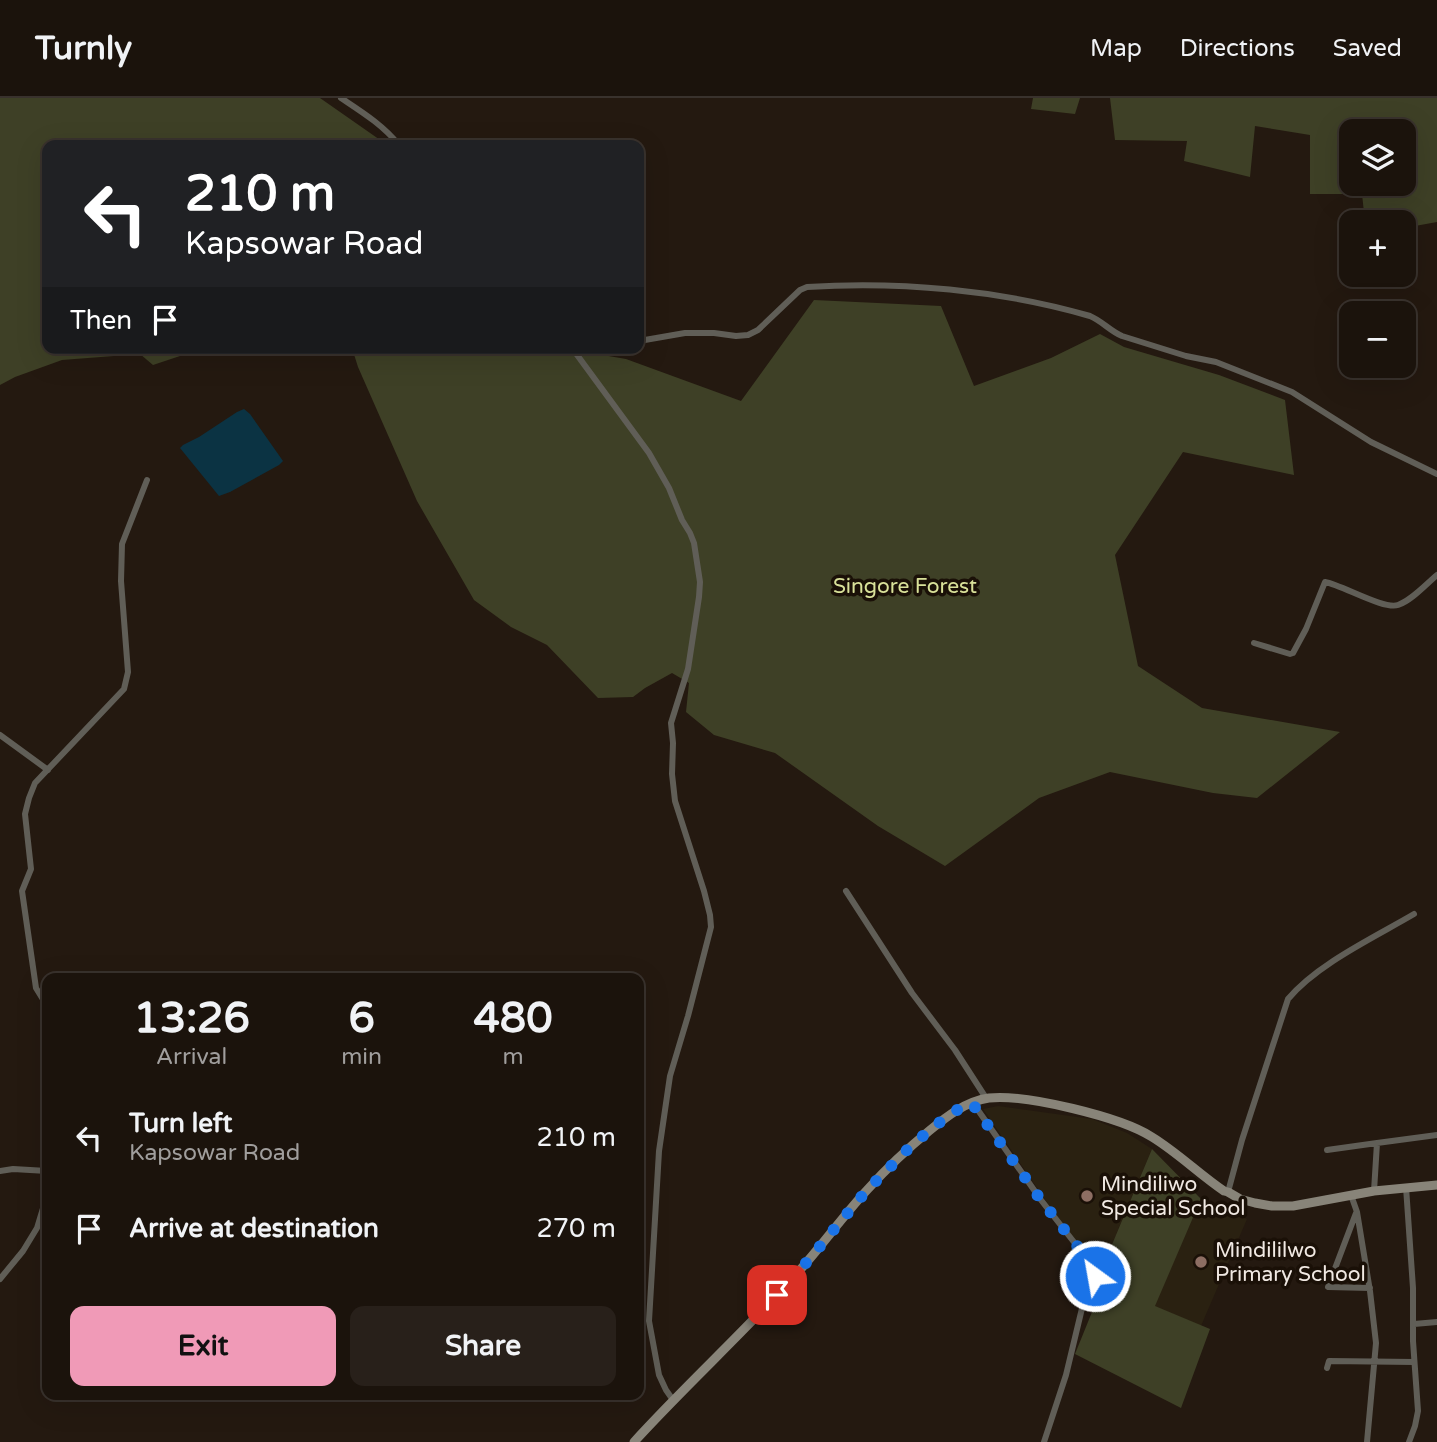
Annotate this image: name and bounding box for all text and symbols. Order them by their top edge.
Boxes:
text: Turnly [35,29,132,68]
text: Map [1090,34,1142,63]
text: Directions [1180,34,1295,63]
text: Saved [1333,34,1402,63]
map controls [1339,119,1416,378]
button: layers [1339,119,1416,196]
text: 210 m [185,165,335,224]
icon: left [70,168,161,259]
button: + [1339,210,1416,287]
text: Kapsowar Road [185,225,423,263]
icon: arrive [146,301,184,339]
button: − [1339,301,1416,378]
text: Then [70,305,132,336]
park label: Singore Forest [833,574,977,599]
text: 13:26 [133,993,250,1044]
text: 6 [348,993,375,1044]
text: 480 [473,993,553,1044]
text: Arrival [156,1043,227,1071]
text: min [341,1043,382,1071]
text: m [502,1043,524,1071]
text: Turn left [129,1108,232,1139]
icon: left [70,1119,108,1157]
text: 210 m [536,1122,616,1153]
text: Kapsowar Road [129,1139,300,1167]
place label: Mindiliwo Special School [1101,1172,1246,1221]
marker: Mindiliwo Special School [1079,1188,1095,1204]
icon: arrive [70,1210,108,1248]
text: Arrive at destination [129,1213,379,1244]
text: 270 m [536,1213,616,1244]
place label: Mindililwo Primary School [1215,1238,1366,1287]
position arrow [1058,1239,1132,1313]
marker: Mindililwo Primary School [1193,1254,1209,1270]
pin [747,1265,807,1325]
icon: arrive [758,1276,796,1314]
button: Exit [70,1306,336,1386]
button: Share [350,1306,616,1386]

